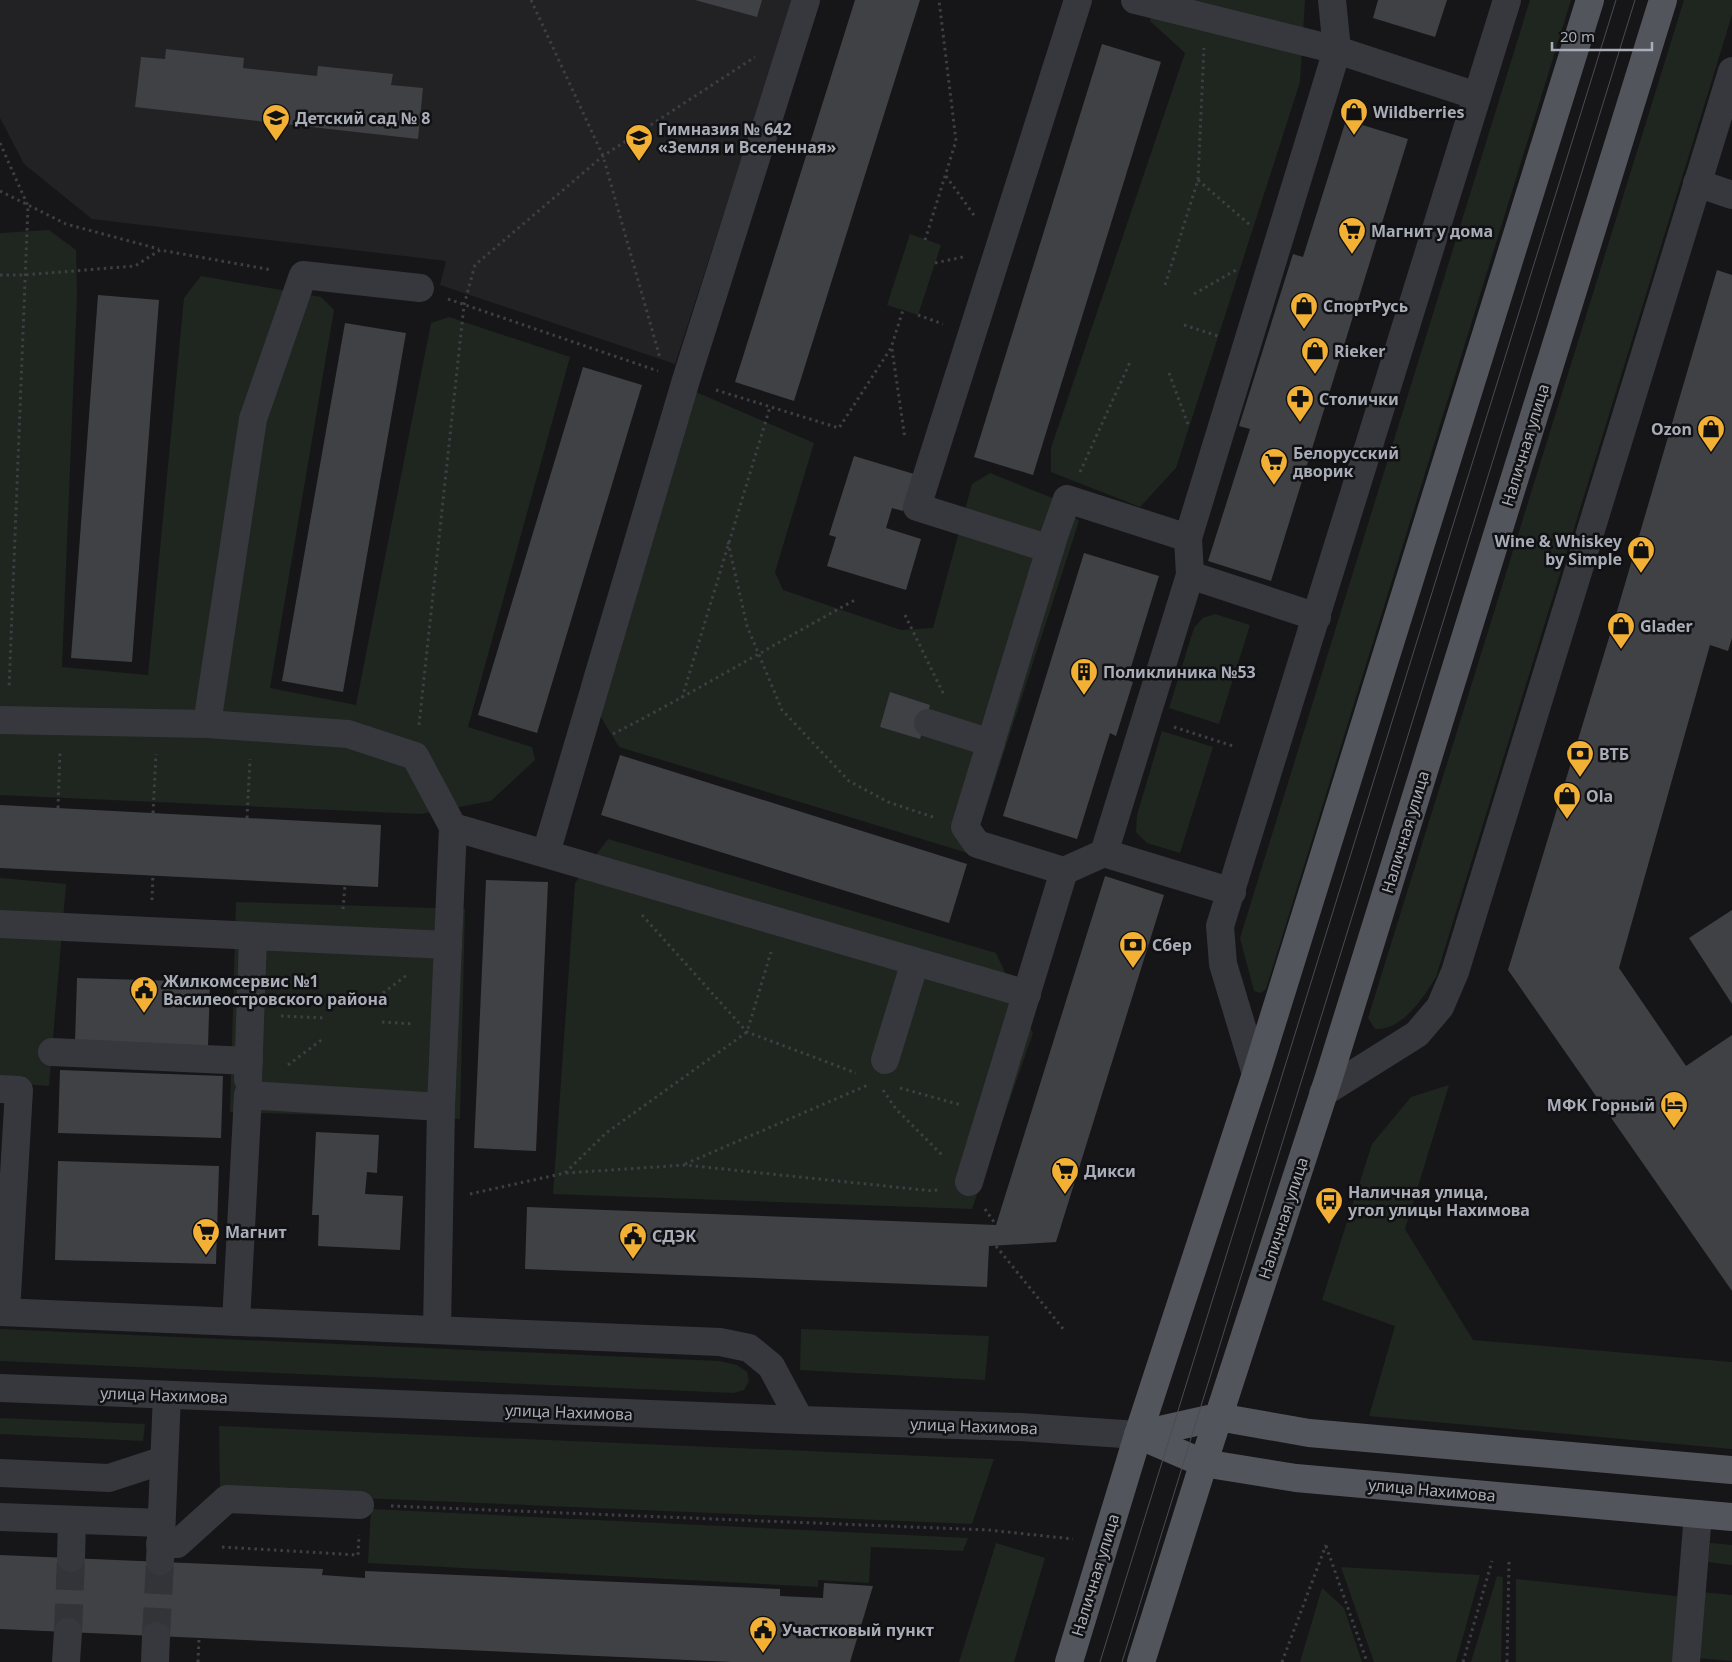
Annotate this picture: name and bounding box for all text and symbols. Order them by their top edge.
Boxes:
scale bar [1552,20,1652,52]
text: 20 m [1560,26,1595,46]
shop icon: Wildberries [1339,97,1369,136]
place label: Wildberries [1373,101,1464,123]
school or university icon: Детский сад № 8 [261,103,291,142]
place label: Детский сад № 8 [295,107,431,129]
place label: Гимназия № 642 «Земля и Вселенная» [658,118,836,158]
school or university icon: Гимназия № 642 «Земля и Вселенная» [624,123,654,162]
supermarket icon: Магнит у дома [1337,216,1367,255]
place label: Магнит у дома [1371,220,1493,242]
shop icon: СпортРусь [1289,291,1319,330]
place label: СпортРусь [1323,295,1408,317]
shop icon: Rieker [1300,336,1330,375]
place label: Rieker [1334,340,1385,362]
street label: Наличная улица [1496,381,1554,509]
pharmacy icon: Столички [1285,384,1315,423]
place label: Столички [1319,388,1399,410]
shop icon: Ozon [1696,414,1726,453]
place label: Ozon [1651,418,1692,440]
place label: Белорусский дворик [1293,442,1399,482]
supermarket icon: Белорусский дворик [1259,447,1289,486]
place label: Wine & Whiskey by Simple [1494,530,1623,570]
shop icon: Wine & Whiskey by Simple [1626,535,1656,574]
shop icon: Glader [1606,611,1636,650]
place label: Glader [1640,615,1693,637]
building icon: Поликлиника №53 [1069,657,1099,696]
place label: Поликлиника №53 [1103,661,1256,683]
bank icon: ВТБ [1565,739,1595,778]
place label: ВТБ [1599,743,1629,765]
street label: Наличная улица [1376,768,1434,896]
shop icon: Ola [1552,781,1582,820]
place label: Ola [1586,785,1613,807]
bank icon: Сбер [1118,930,1148,969]
place label: Сбер [1152,934,1192,956]
place label: Жилкомсервис №1 Василеостровского района [163,970,387,1010]
public building icon: Жилкомсервис №1 Василеостровского района [129,975,159,1014]
hotel icon: МФК Горный [1659,1090,1689,1129]
place label: МФК Горный [1547,1094,1655,1116]
street label: Наличная улица [1253,1154,1313,1282]
supermarket icon: Дикси [1050,1156,1080,1195]
place label: Дикси [1084,1160,1136,1182]
place label: Наличная улица, угол улицы Нахимова [1347,1181,1530,1221]
bus stop icon: Наличная улица, угол улицы Нахимова [1314,1186,1344,1225]
supermarket icon: Магнит [191,1217,221,1256]
place label: Магнит [225,1221,287,1243]
public building icon: СДЭК [618,1221,648,1260]
place label: СДЭК [652,1225,697,1247]
street label: улица Нахимова [100,1382,228,1408]
street label: улица Нахимова [505,1399,633,1425]
street label: улица Нахимова [910,1413,1038,1439]
street label: улица Нахимова [1367,1473,1497,1507]
street label: Наличная улица [1066,1511,1124,1639]
public building icon: Участковый пункт [748,1615,778,1654]
place label: Участковый пункт [782,1619,934,1641]

